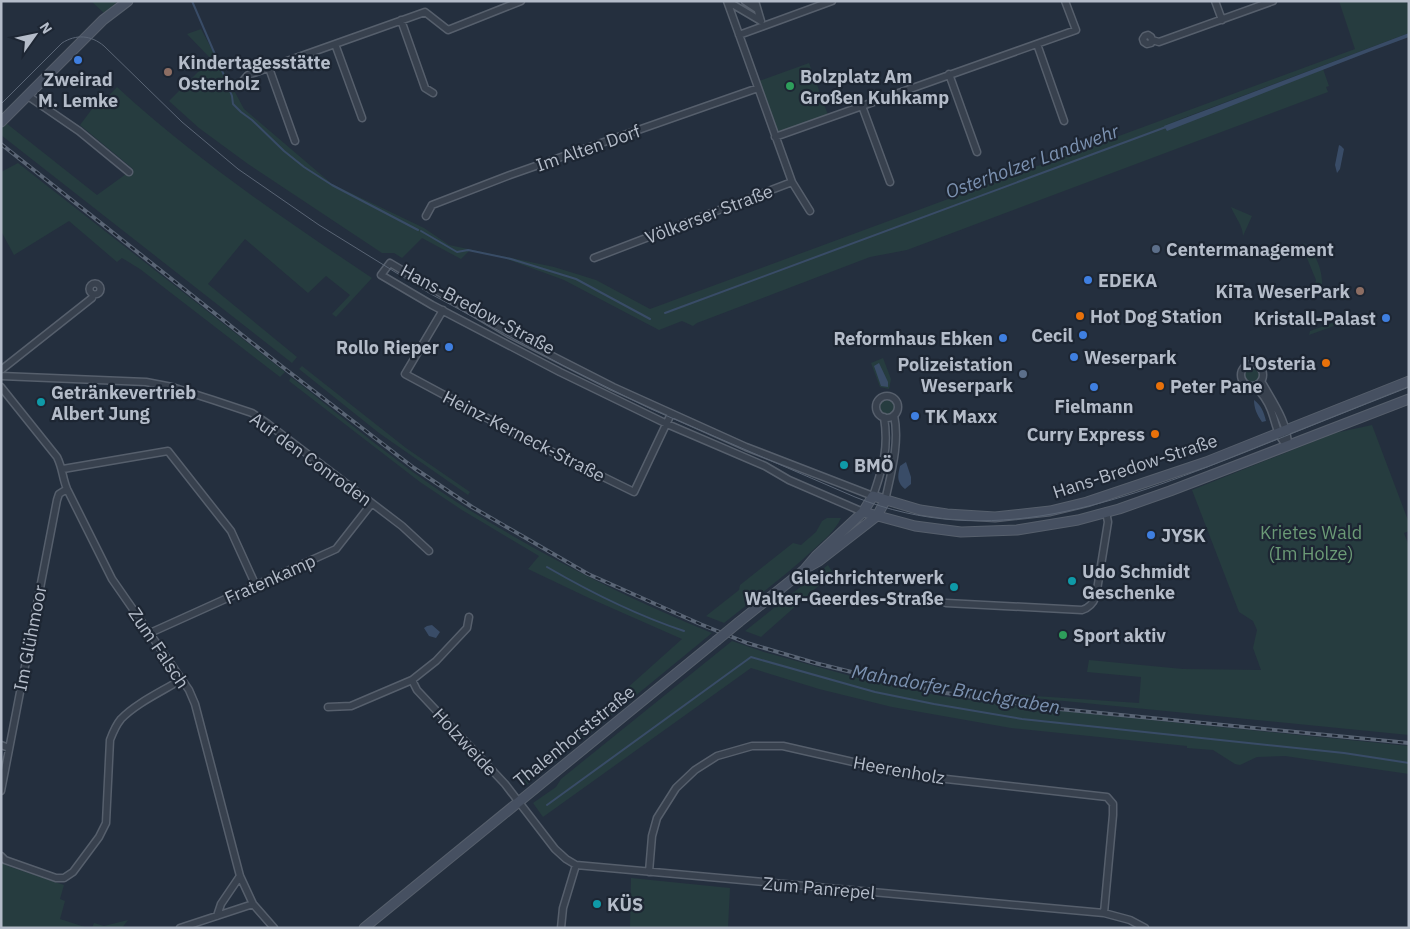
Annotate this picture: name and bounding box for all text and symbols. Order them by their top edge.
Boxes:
north arrow [10,10,60,60]
text: N [36,19,56,37]
place label: Kindertagesstätte Osterholz [178,51,331,95]
marker: Zweirad M. Lemke [72,54,84,66]
place label: Bolzplatz Am Großen Kuhkamp [800,65,949,109]
marker: Kindertagesstätte Osterholz [162,66,174,78]
place label: Zweirad M. Lemke [38,68,118,112]
marker: Bolzplatz Am Großen Kuhkamp [784,80,796,92]
water label: Osterholzer Landwehr [942,118,1123,204]
street label: Im Alten Dorf [533,119,643,177]
street label: Völkerser Straße [642,179,776,249]
place label: Centermanagement [1166,238,1334,261]
marker: Centermanagement [1150,243,1162,255]
street label: Hans-Bredow-Straße [397,259,559,360]
place label: EDEKA [1098,269,1157,292]
marker: EDEKA [1082,274,1094,286]
place label: KiTa WeserPark [1216,280,1351,303]
marker: KiTa WeserPark [1354,285,1366,297]
place label: Hot Dog Station [1090,305,1222,328]
place label: Kristall-Palast [1254,307,1376,330]
marker: Hot Dog Station [1074,310,1086,322]
marker: Kristall-Palast [1380,312,1392,324]
place label: Cecil [1031,324,1074,347]
place label: Reformhaus Ebken [833,327,993,350]
marker: Cecil [1077,329,1089,341]
marker: Reformhaus Ebken [997,332,1009,344]
place label: Rollo Rieper [336,336,439,359]
marker: Rollo Rieper [443,341,455,353]
place label: Weserpark [1084,346,1177,369]
marker: Weserpark [1068,351,1080,363]
place label: L'Osteria [1242,352,1316,375]
place label: Polizeistation Weserpark [898,353,1014,397]
marker: L'Osteria [1320,357,1332,369]
marker: Polizeistation Weserpark [1017,368,1029,380]
place label: Peter Pane [1170,375,1263,398]
marker: Peter Pane [1154,380,1166,392]
place label: Getränkevertrieb Albert Jung [51,381,196,425]
marker: Fielmann [1088,381,1100,393]
street label: Heinz-Kerneck-Straße [439,385,609,487]
place label: Fielmann [1054,395,1134,418]
marker: Getränkevertrieb Albert Jung [35,396,47,408]
place label: TK Maxx [925,405,997,428]
street label: Auf den Conroden [245,407,377,511]
marker: TK Maxx [909,410,921,422]
place label: Curry Express [1027,423,1145,446]
street label: Hans-Bredow-Straße [1050,428,1220,503]
marker: Curry Express [1149,428,1161,440]
place label: BMÖ [854,454,894,477]
marker: BMÖ [838,459,850,471]
park label: Krietes Wald (Im Holze) [1260,521,1362,565]
place label: JYSK [1161,524,1206,547]
marker: JYSK [1145,529,1157,541]
street label: Fratenkamp [221,549,319,609]
place label: Udo Schmidt Geschenke [1082,560,1190,604]
place label: Gleichrichterwerk Walter-Geerdes-Straße [744,566,945,610]
marker: Udo Schmidt Geschenke [1066,575,1078,587]
marker: Gleichrichterwerk Walter-Geerdes-Straße [948,581,960,593]
street label: Im Glühmoor [8,583,52,693]
street label: Zum Falsch [124,603,194,693]
place label: Sport aktiv [1073,624,1166,647]
marker: Sport aktiv [1057,629,1069,641]
water label: Mahndorfer Bruchgraben [850,659,1062,719]
street label: Thalenhorststraße [509,680,639,792]
street label: Holzweide [428,703,502,781]
street label: Heerenholz [851,751,947,789]
street label: Zum Panrepel [762,872,876,904]
place label: KÜS [607,893,643,916]
marker: KÜS [591,898,603,910]

